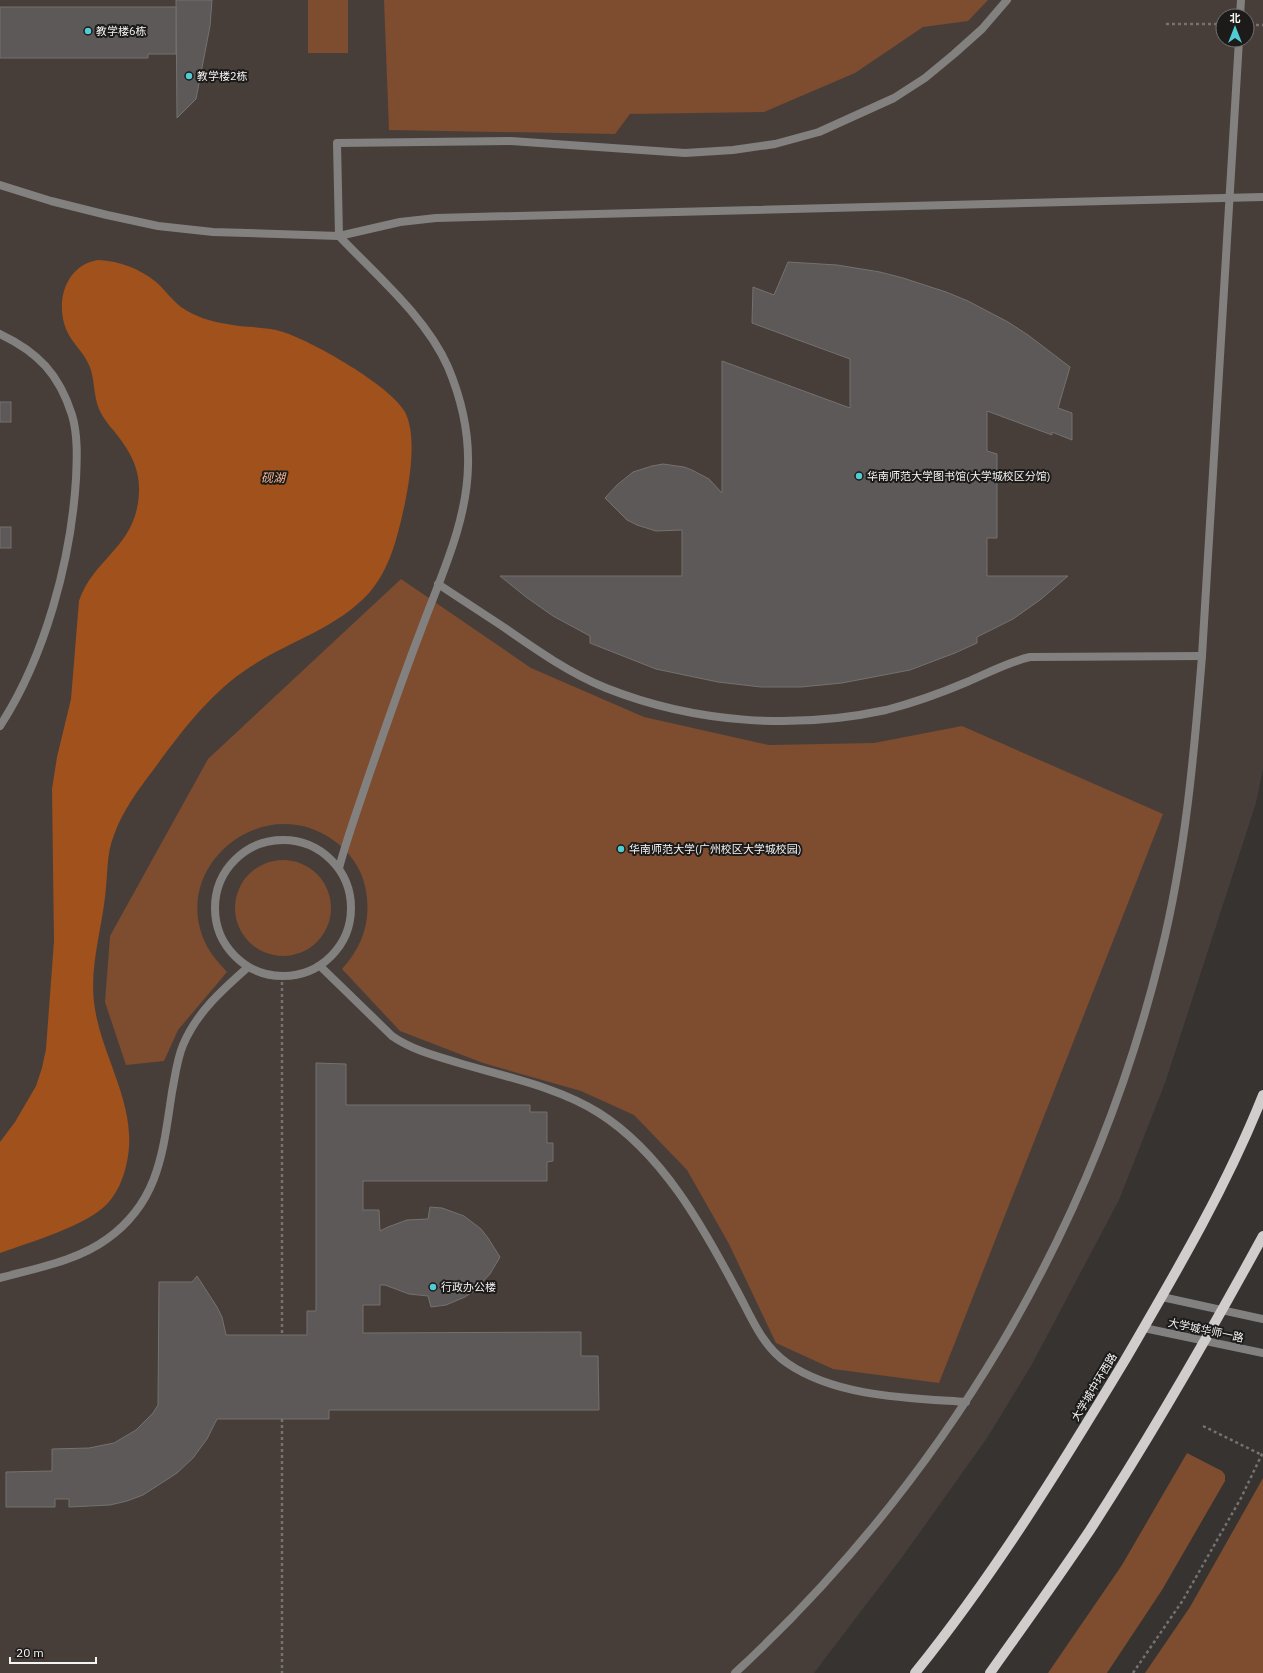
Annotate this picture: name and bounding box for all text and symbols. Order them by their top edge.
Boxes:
north arrow [1215,8,1255,48]
text: 北 [1230,11,1241,25]
place label: 教学楼6栋 [96,24,147,38]
marker: 教学楼6栋 [83,26,93,36]
place label: 教学楼2栋 [197,69,248,83]
marker: 教学楼2栋 [184,71,194,81]
place label: 华南师范大学图书馆(大学城校区分馆) [867,469,1050,483]
water label: 砚湖 [261,470,287,485]
marker: 华南师范大学图书馆(大学城校区分馆) [854,471,864,481]
place label: 华南师范大学(广州校区大学城校园) [629,842,801,856]
marker: 华南师范大学(广州校区大学城校园) [616,844,626,854]
place label: 行政办公楼 [441,1280,496,1294]
marker: 行政办公楼 [428,1282,438,1292]
street label: 大学城华师一路 [1167,1315,1245,1345]
street label: 大学城中环西路 [1068,1350,1120,1424]
scale bar [10,1639,96,1665]
text: 20 m [16,1645,44,1660]

